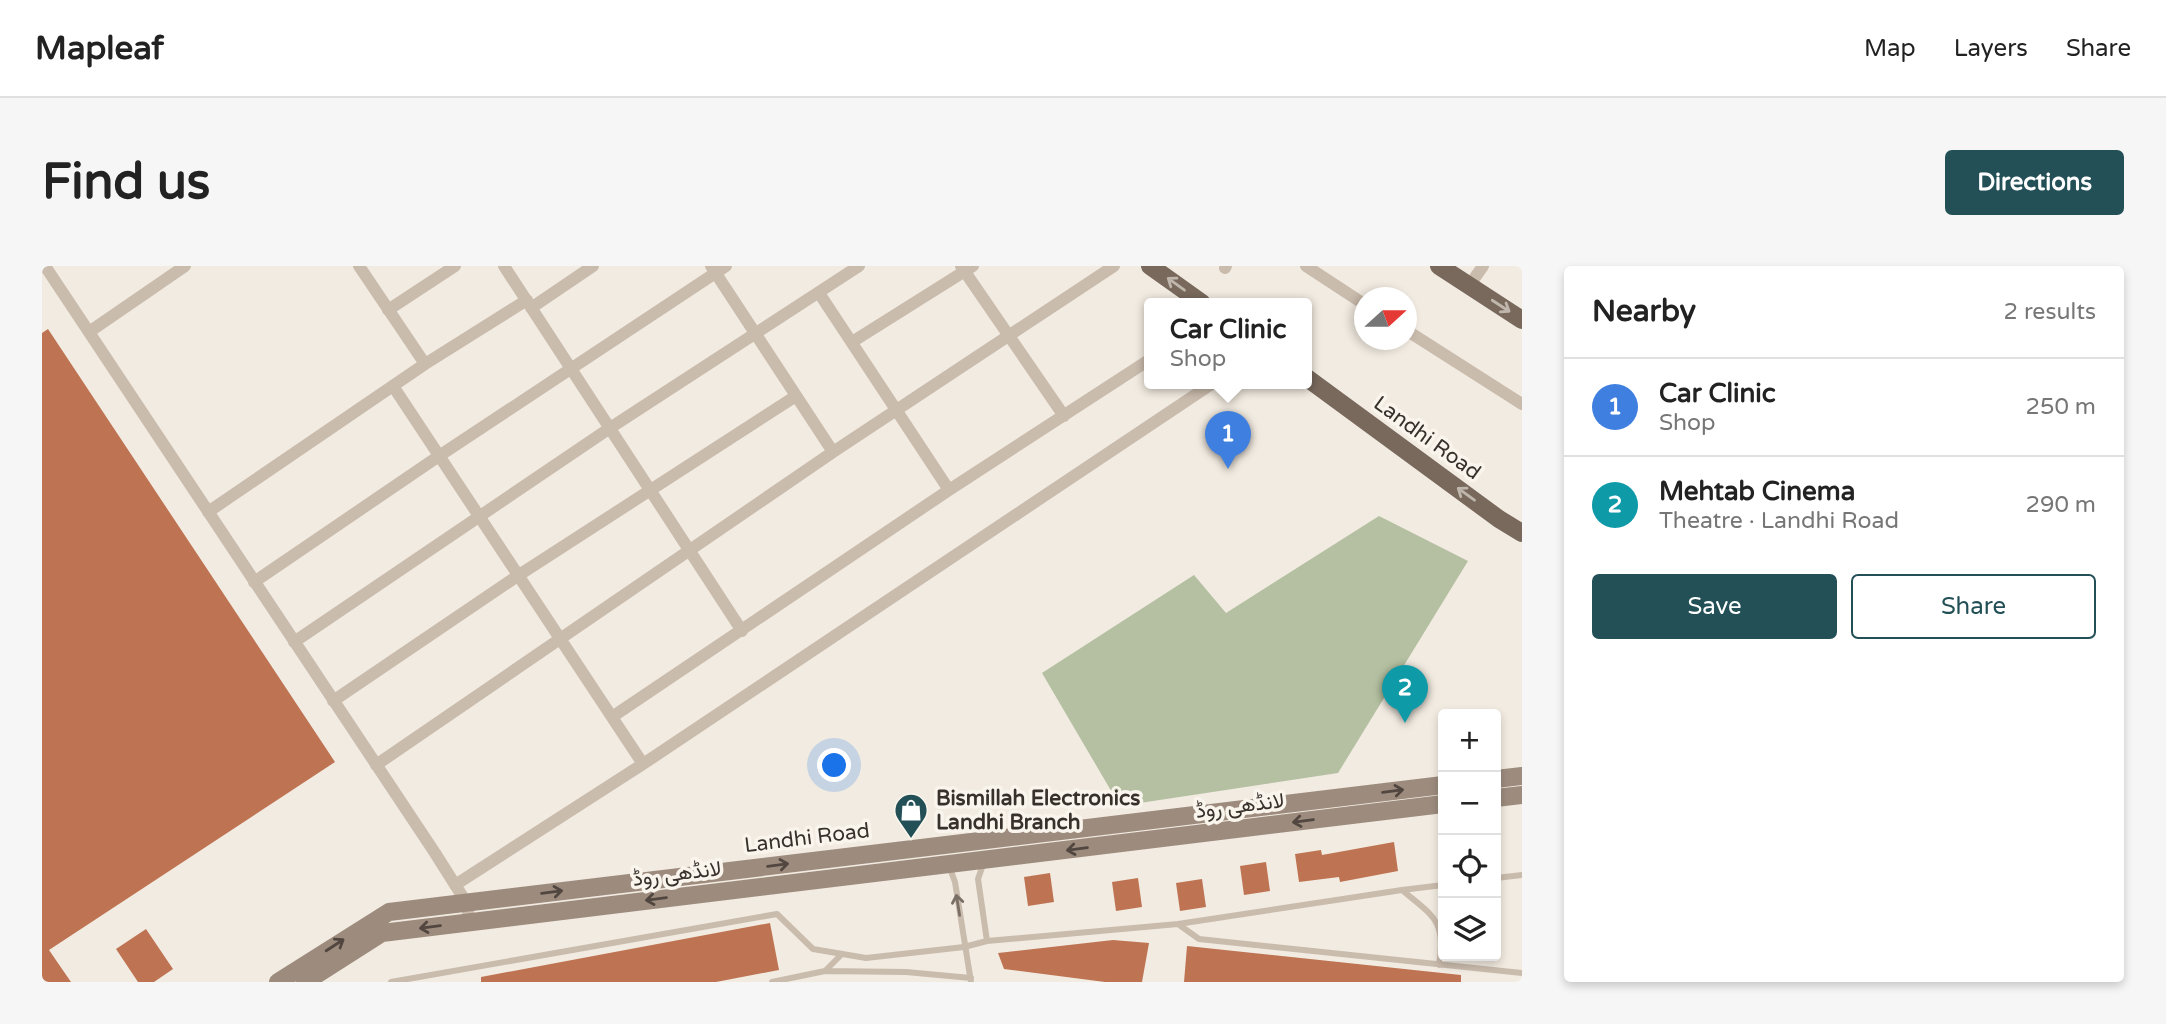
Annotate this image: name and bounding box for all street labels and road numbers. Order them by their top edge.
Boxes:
street label: Landhi Road [1369,391,1485,485]
street label: لانڈھی روڈ [1194,788,1286,824]
street label: Landhi Road [743,818,871,858]
street label: لانڈھی روڈ [631,856,723,892]

